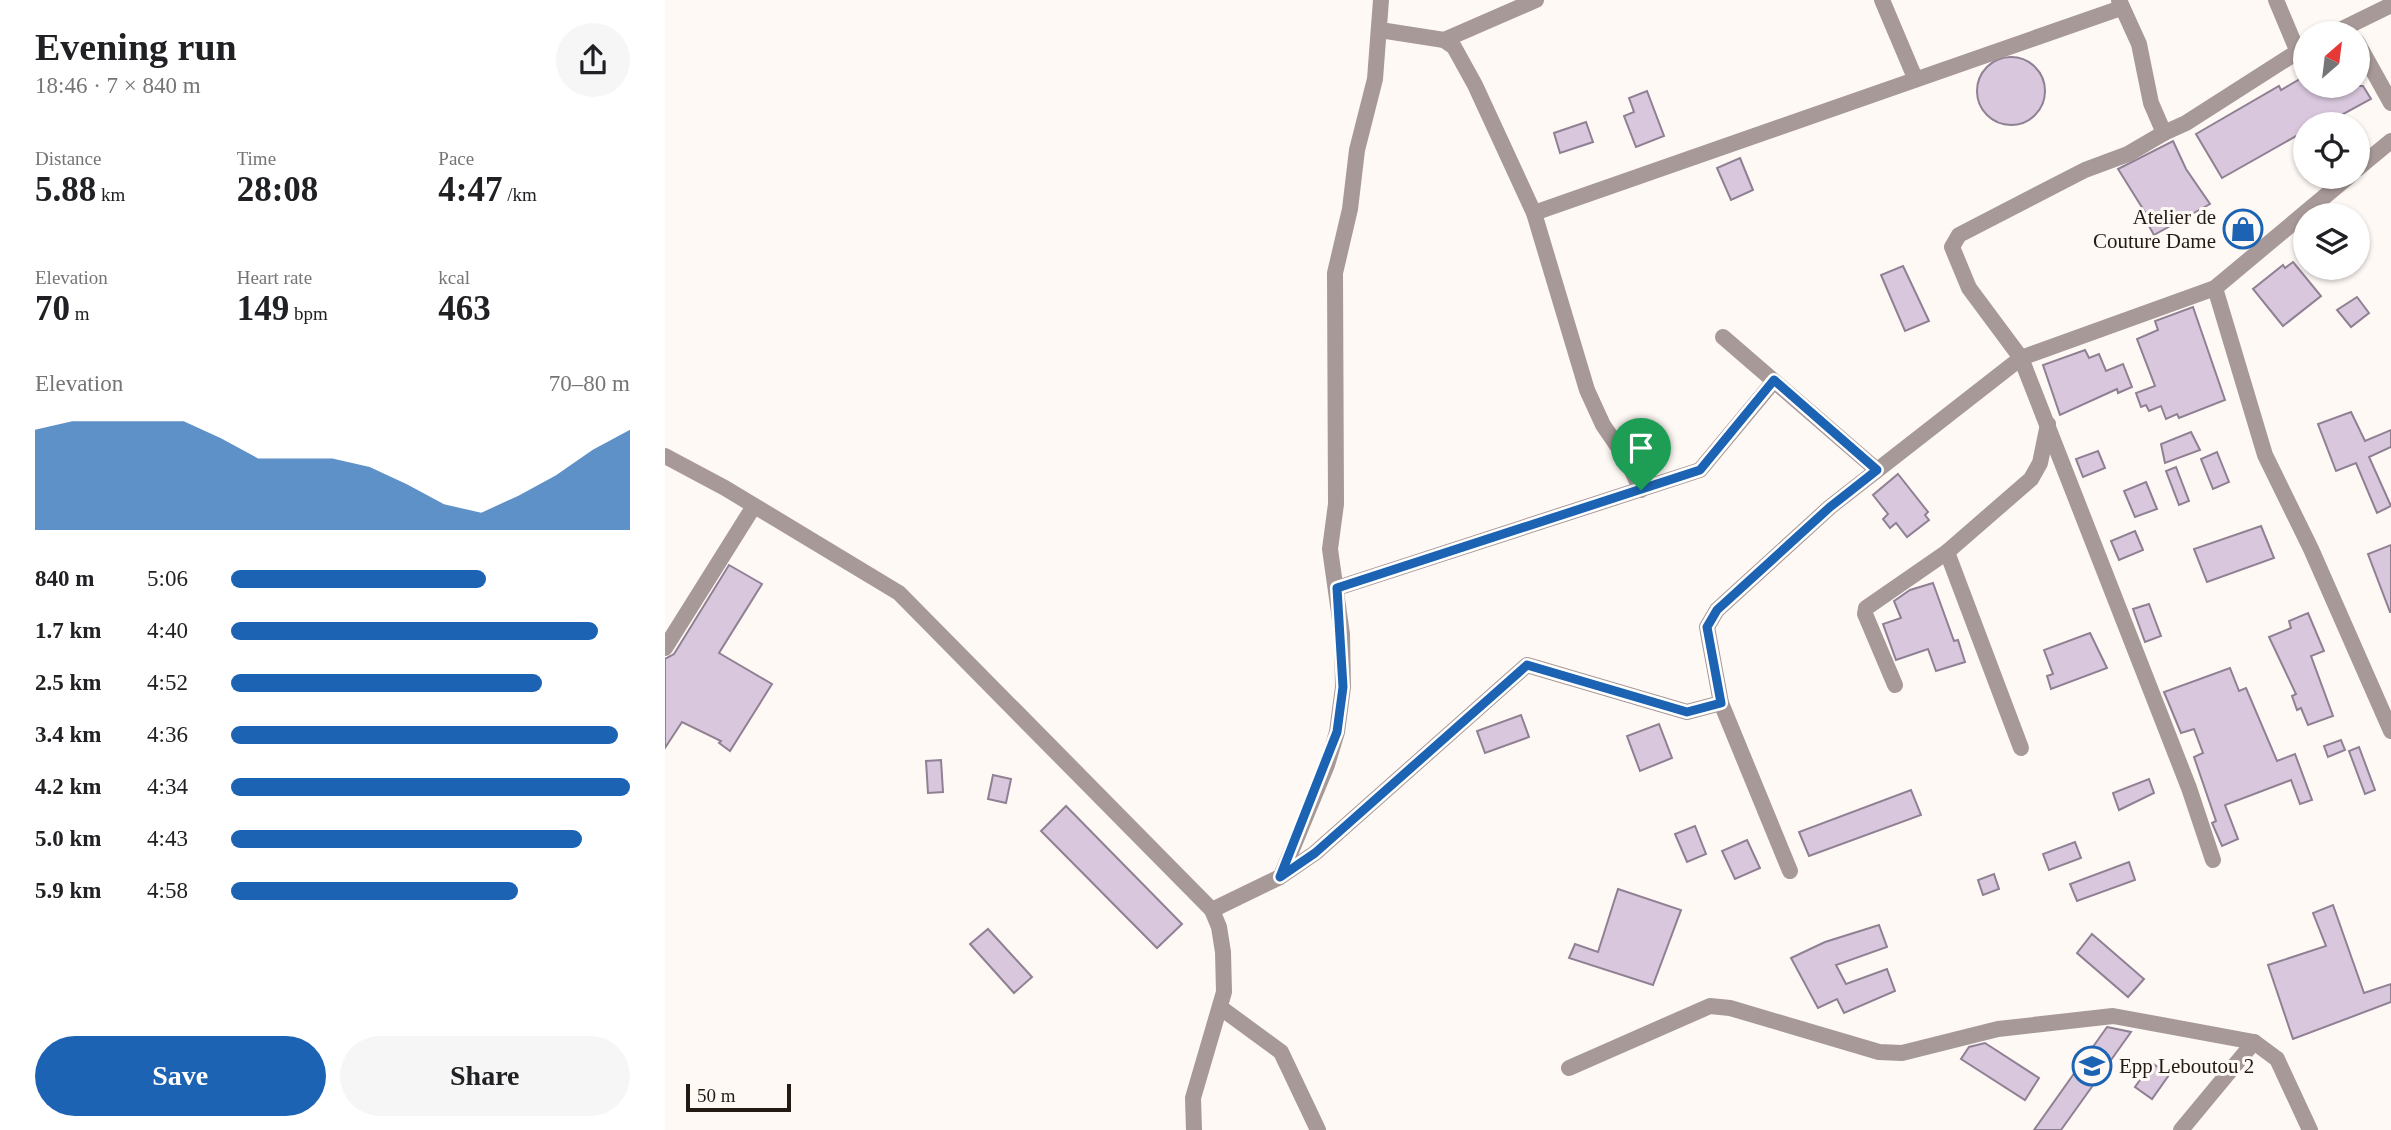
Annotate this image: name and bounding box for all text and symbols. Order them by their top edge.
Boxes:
north arrow [2293,21,2369,98]
map controls [2293,21,2370,280]
button: share [556,23,630,97]
text: Evening run [35,26,237,68]
text: 18:46 · 7 × 840 m [35,73,201,98]
button: locate [2293,112,2370,189]
text: Distance [35,148,101,169]
text: Time [237,148,276,169]
text: Pace [438,148,474,169]
text: 5.88 [35,170,96,209]
text: 28:08 [237,170,318,209]
text: 4:47 [438,170,502,209]
text: km [96,184,125,205]
text: /km [502,184,537,205]
button: layers [2293,203,2370,280]
place label: Atelier de Couture Dame [2093,205,2216,253]
shop icon: Atelier de Couture Dame [2222,208,2264,250]
text: Elevation [35,267,108,288]
text: Heart rate [237,267,312,288]
text: kcal [438,267,470,288]
text: 70 [35,289,70,328]
text: 149 [237,289,289,328]
text: 463 [438,289,491,328]
text: m [70,303,90,324]
text: bpm [289,303,328,324]
text: Elevation [35,371,123,396]
text: 70–80 m [549,371,630,396]
pin [1611,418,1671,490]
icon: arrive [1622,429,1660,467]
text: 840 m [35,566,94,591]
text: 5:06 [147,566,188,591]
text: 1.7 km [35,618,101,643]
text: 4:40 [147,618,188,643]
text: 2.5 km [35,670,101,695]
text: 4:52 [147,670,188,695]
text: 3.4 km [35,722,101,747]
text: 4:36 [147,722,188,747]
text: 4.2 km [35,774,101,799]
text: 4:34 [147,774,188,799]
text: 5.0 km [35,826,101,851]
text: 4:43 [147,826,188,851]
text: 5.9 km [35,878,101,903]
text: 4:58 [147,878,188,903]
button: Save [35,1036,326,1116]
button: Share [340,1036,630,1116]
school or university icon: Epp Leboutou 2 [2071,1045,2113,1087]
place label: Epp Leboutou 2 [2119,1054,2254,1078]
scale bar [686,1081,791,1113]
text: 50 m [697,1085,736,1106]

